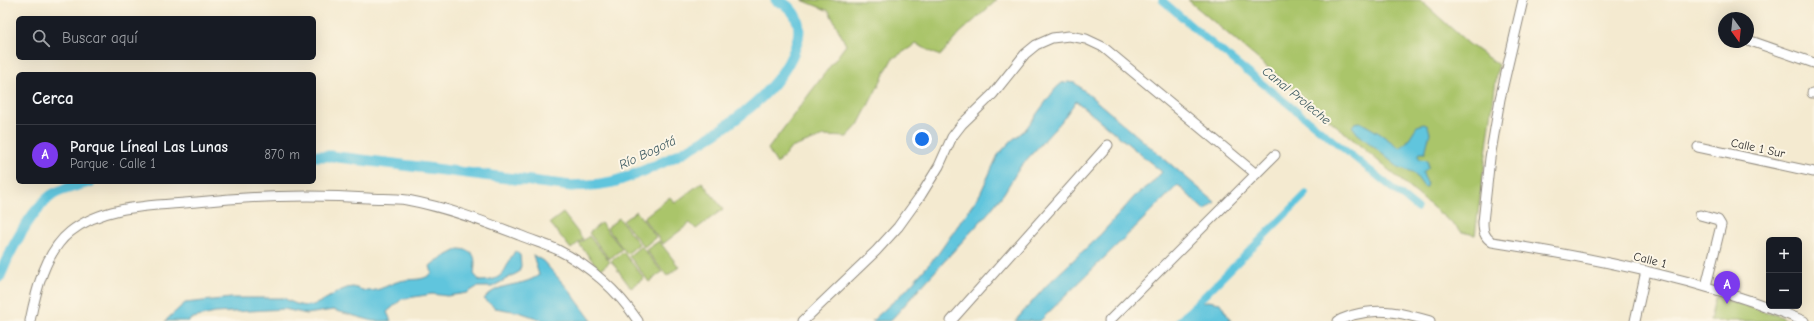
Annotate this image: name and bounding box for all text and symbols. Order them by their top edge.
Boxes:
north arrow [1718,12,1754,48]
search box [16,16,316,60]
icon: search [30,27,52,49]
text: Buscar aquí [62,29,138,47]
water label: Canal Proleche [1259,63,1334,128]
text: Cerca [32,89,74,108]
your location [912,129,932,149]
water label: Río Bogotá [616,133,678,172]
street label: Calle 1 Sur [1730,135,1787,161]
text: Parque Líneal Las Lunas [70,138,228,156]
text: A [41,147,49,162]
text: 870 m [264,147,300,162]
text: Parque · Calle 1 [70,156,156,171]
map controls [1766,237,1802,309]
button: + [1766,237,1802,273]
street label: Calle 1 [1632,249,1668,271]
pin: A [1714,271,1740,304]
button: − [1766,273,1802,309]

